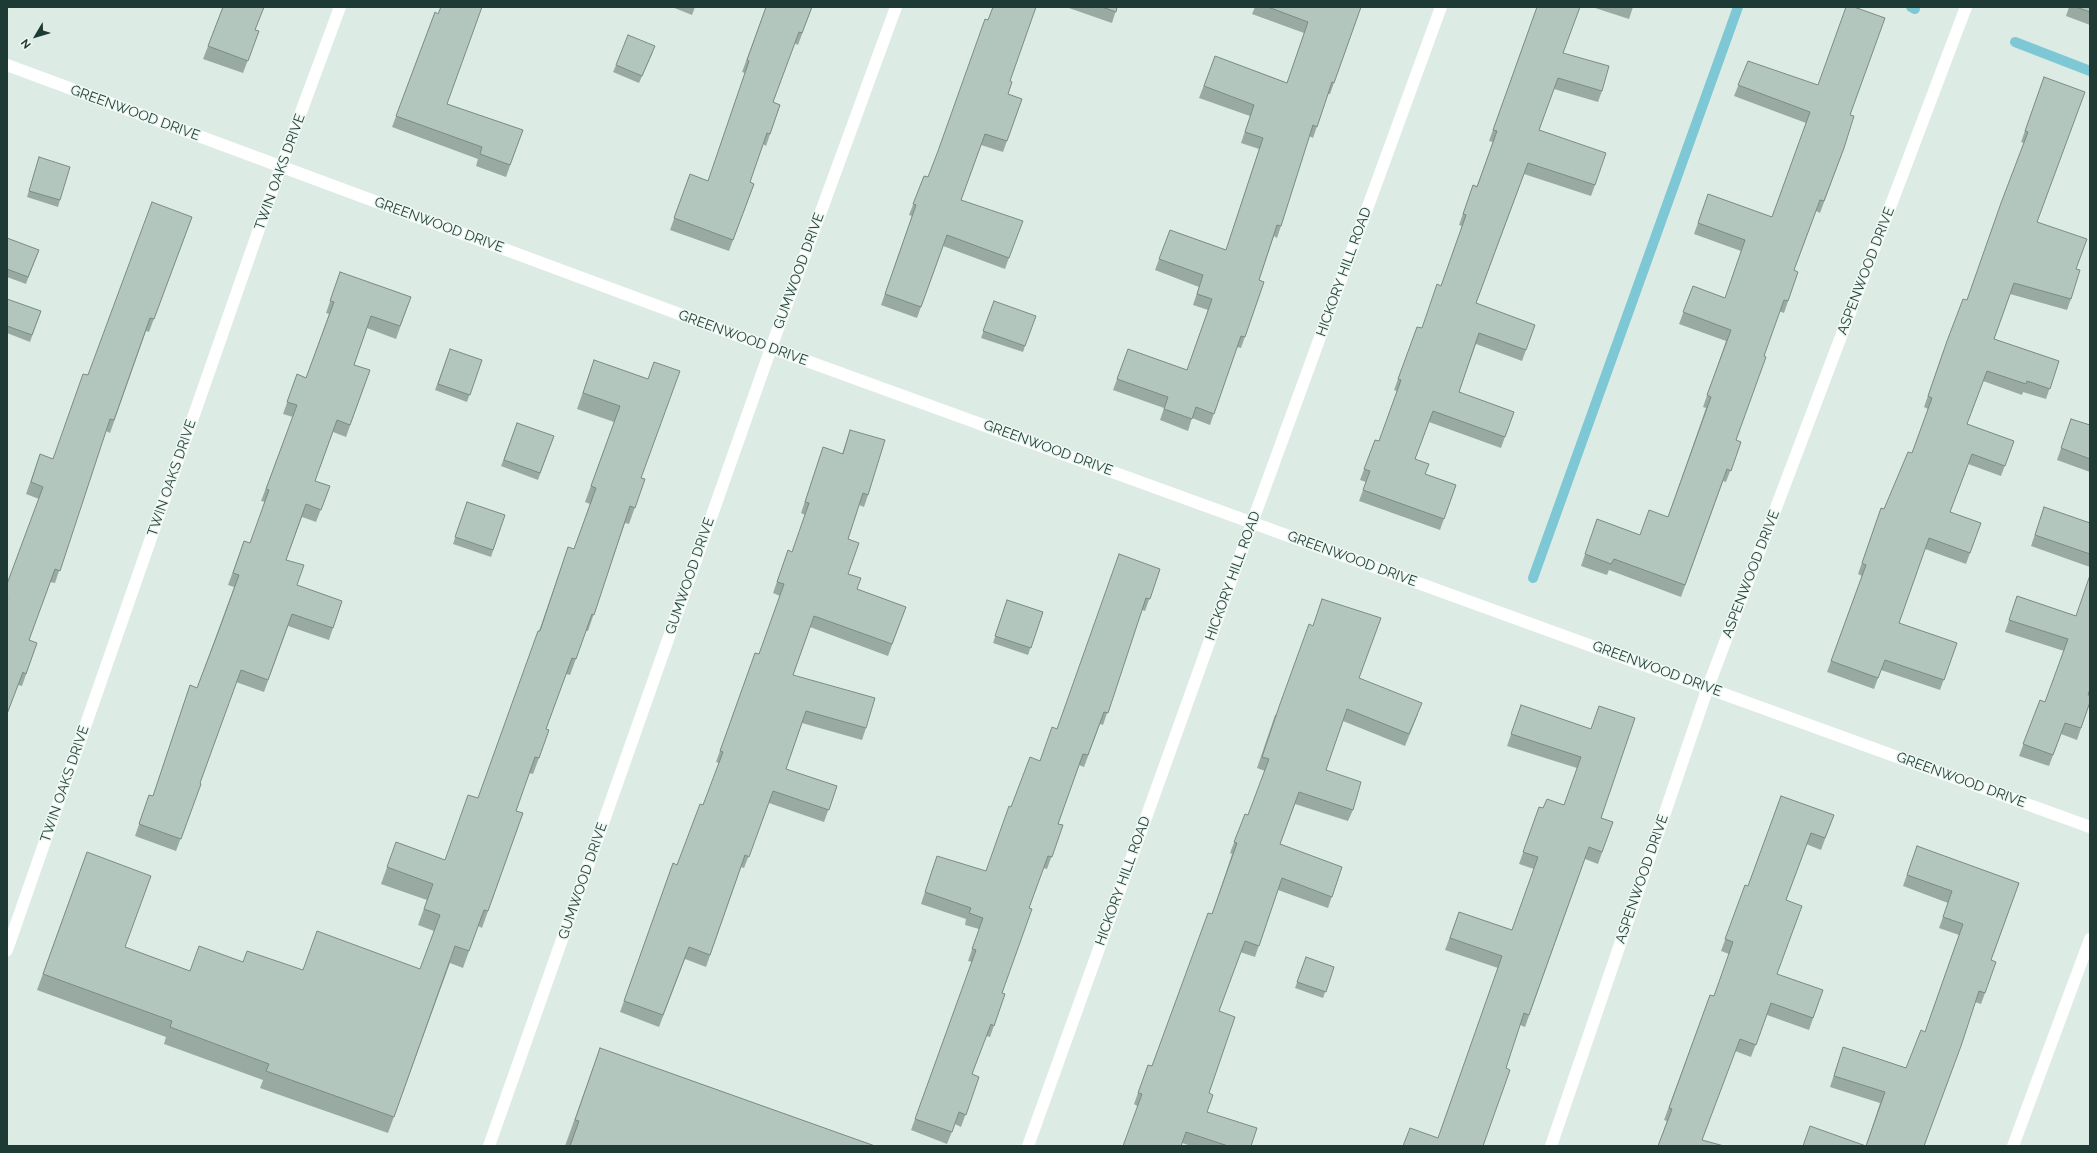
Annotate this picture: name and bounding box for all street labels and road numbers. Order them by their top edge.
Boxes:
street label: GREENWOOD DRIVE [68,82,202,144]
street label: TWIN OAKS DRIVE [251,112,309,232]
street label: GREENWOOD DRIVE [372,194,506,256]
street label: HICKORY HILL ROAD [1313,205,1375,339]
street label: ASPENWOOD DRIVE [1834,205,1898,337]
street label: GUMWOOD DRIVE [770,211,828,331]
street label: GREENWOOD DRIVE [676,307,810,369]
street label: TWIN OAKS DRIVE [144,417,200,539]
street label: GREENWOOD DRIVE [981,417,1115,479]
street label: ASPENWOOD DRIVE [1719,508,1783,640]
street label: HICKORY HILL ROAD [1202,509,1264,643]
street label: GUMWOOD DRIVE [662,515,718,637]
street label: GREENWOOD DRIVE [1285,528,1419,590]
street label: GREENWOOD DRIVE [1590,638,1724,700]
street label: TWIN OAKS DRIVE [37,723,93,845]
street label: GREENWOOD DRIVE [1894,749,2028,811]
street label: ASPENWOOD DRIVE [1612,812,1672,946]
street label: HICKORY HILL ROAD [1092,814,1154,948]
street label: GUMWOOD DRIVE [555,820,611,942]

